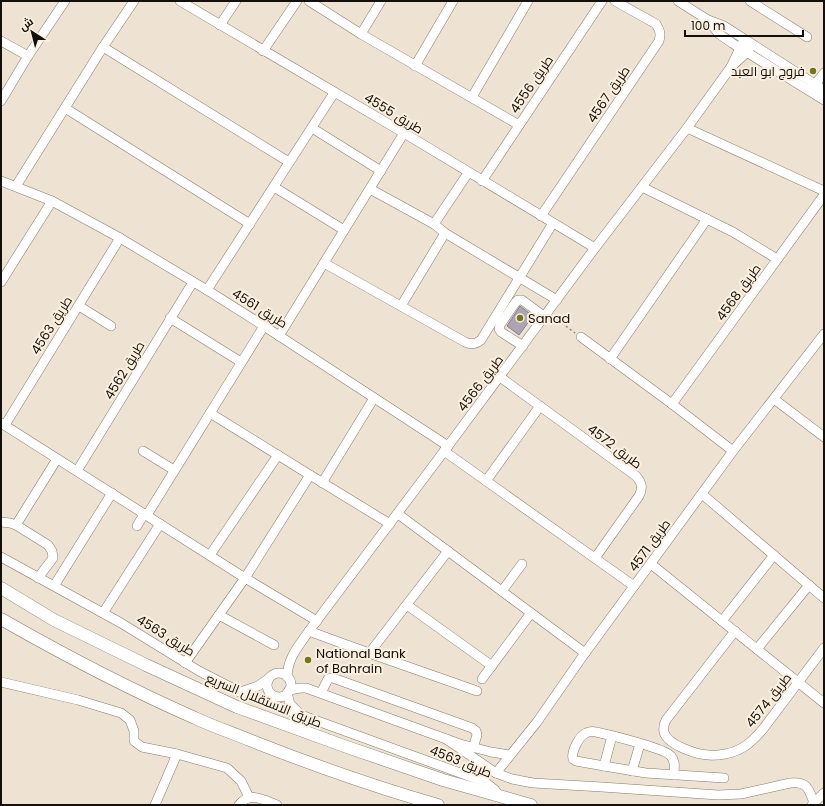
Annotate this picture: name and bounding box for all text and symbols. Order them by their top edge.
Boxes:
north arrow [12,12,52,52]
scale bar [685,12,803,38]
text: ش [16,13,37,35]
text: 100 m [691,17,725,34]
street label: طريق 4556 [505,52,558,117]
street label: طريق 4567 [582,62,634,126]
place label: فروج ابو العبد [731,62,805,81]
marker: فروج ابو العبد [808,66,818,76]
street label: طريق 4555 [361,88,427,139]
street label: طريق 4568 [711,260,765,325]
street label: طريق 4561 [228,284,291,333]
street label: طريق 4563 [26,292,77,358]
place label: Sanad [528,309,570,328]
marker: Sanad [515,313,525,323]
street label: طريق 4562 [99,337,149,403]
street label: طريق 4566 [453,351,508,415]
street label: طريق 4572 [583,420,646,473]
street label: طريق 4571 [624,515,675,575]
street label: طريق 4563 [133,610,199,661]
place label: National Bank of Bahrain [316,644,406,678]
marker: National Bank of Bahrain [303,655,313,665]
street label: طريق الاستقلال السريع [203,669,325,732]
street label: طريق 4574 [741,669,796,732]
street label: طريق 4563 [427,740,495,783]

